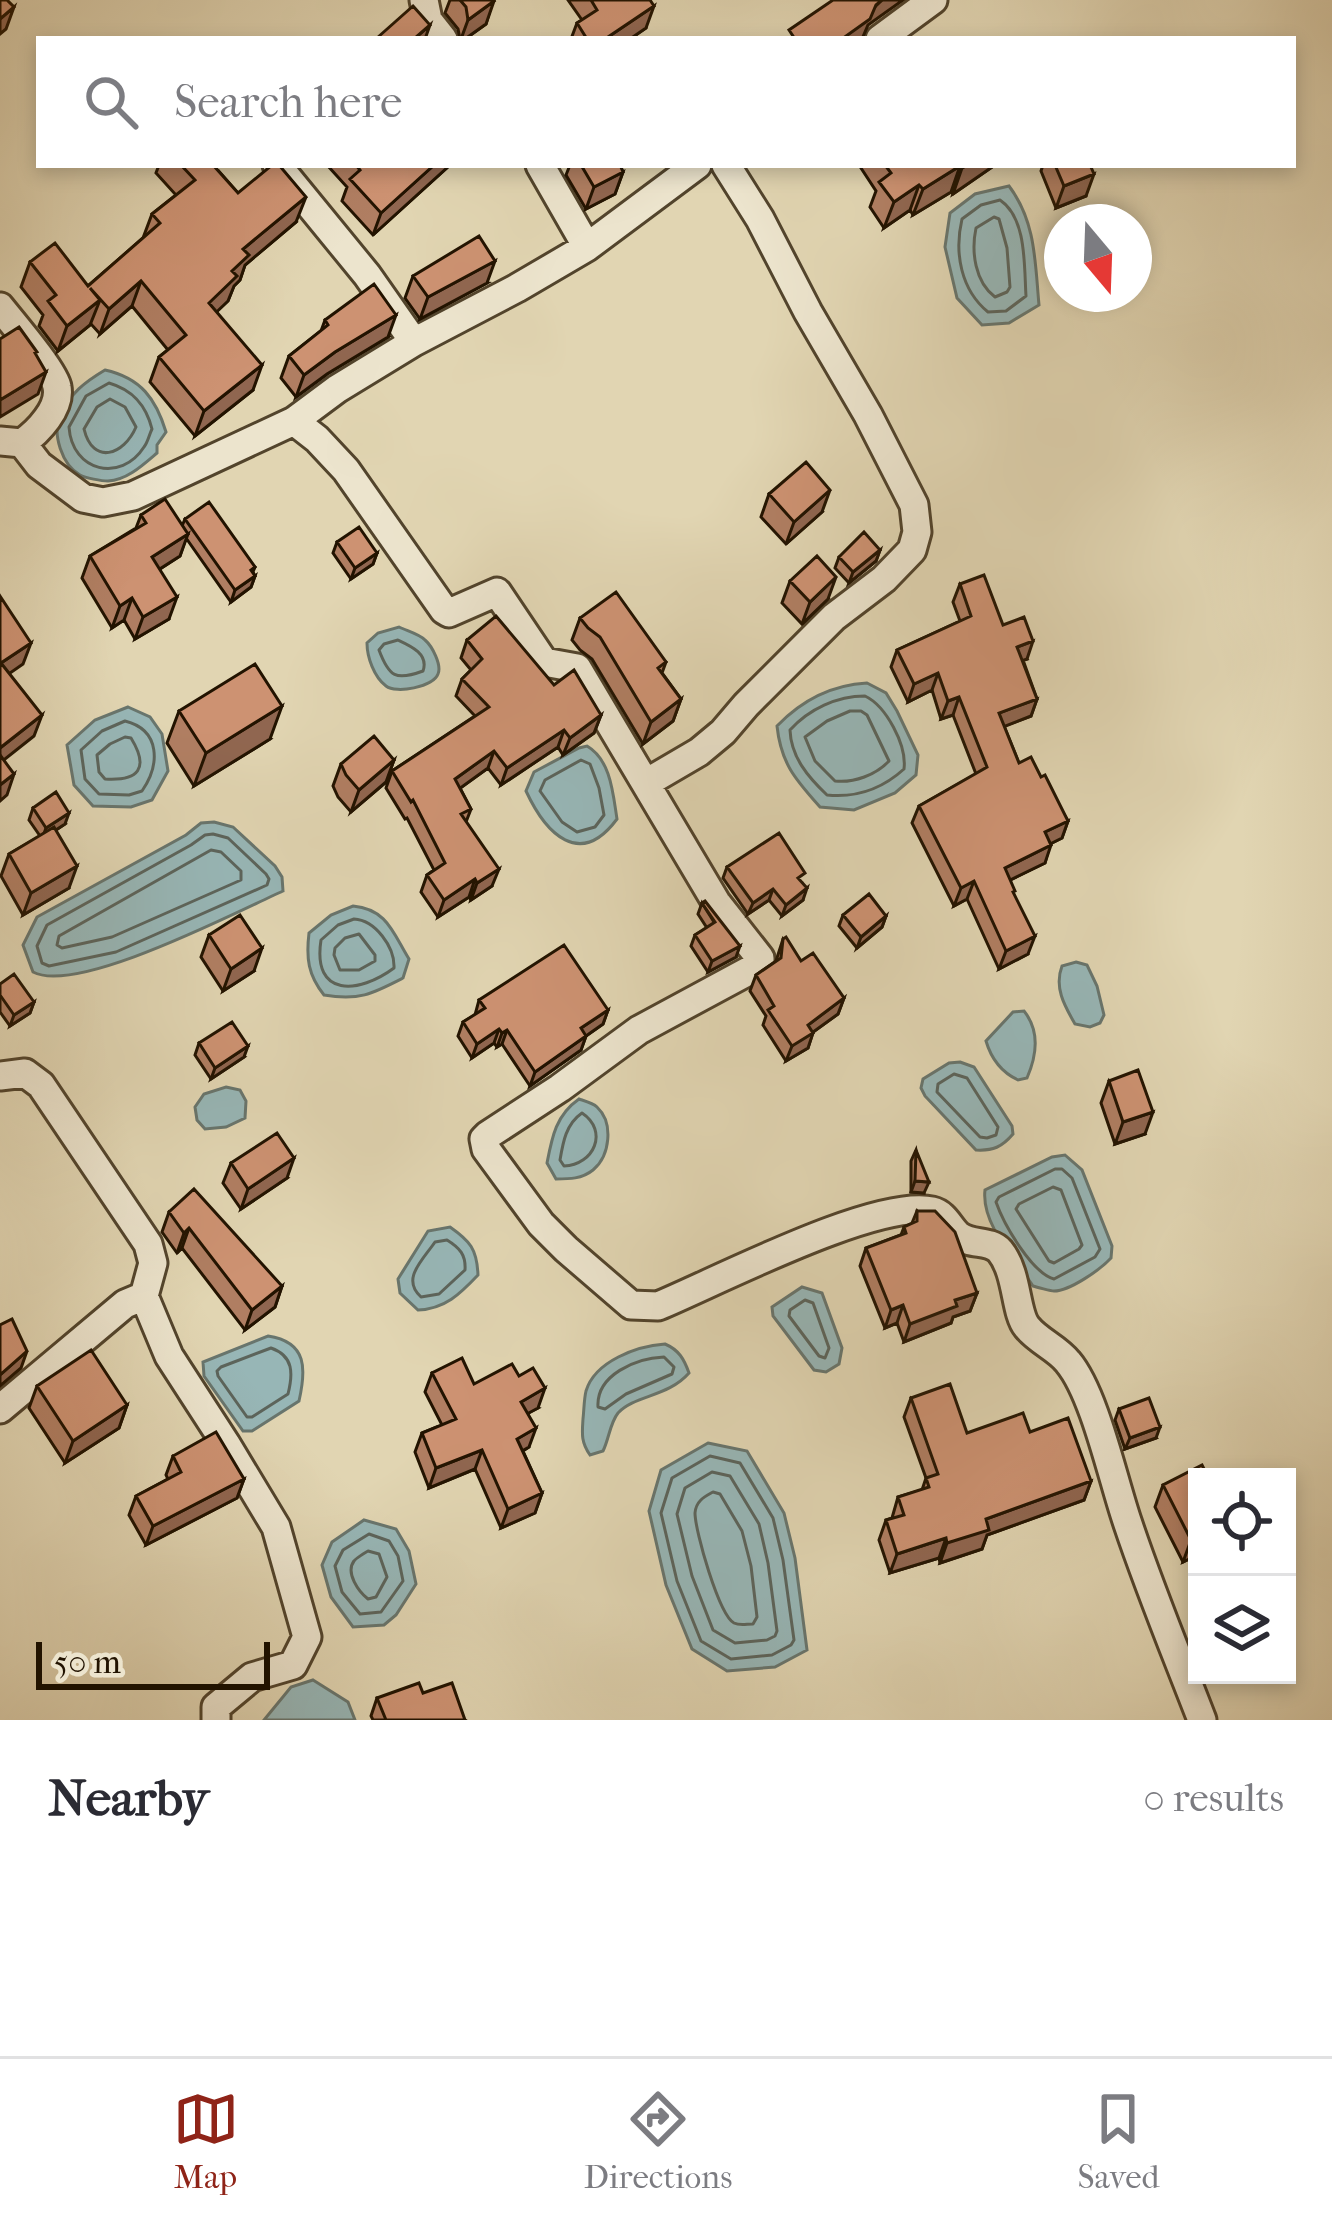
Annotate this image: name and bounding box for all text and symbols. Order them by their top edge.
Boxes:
search box [36,36,1296,168]
icon: search [78,69,144,135]
text: Search here [174,76,402,129]
north arrow [1044,204,1152,312]
map controls [1188,1468,1296,1684]
button: locate [1188,1468,1296,1576]
button: layers [1188,1576,1296,1684]
scale bar [36,1636,270,1689]
text: 50 m [54,1643,121,1682]
text: Nearby [48,1768,209,1828]
text: 0 results [1143,1775,1284,1821]
tab: Map [173,2086,239,2197]
tab: Directions [584,2086,732,2197]
tab: Saved [1078,2086,1159,2197]

